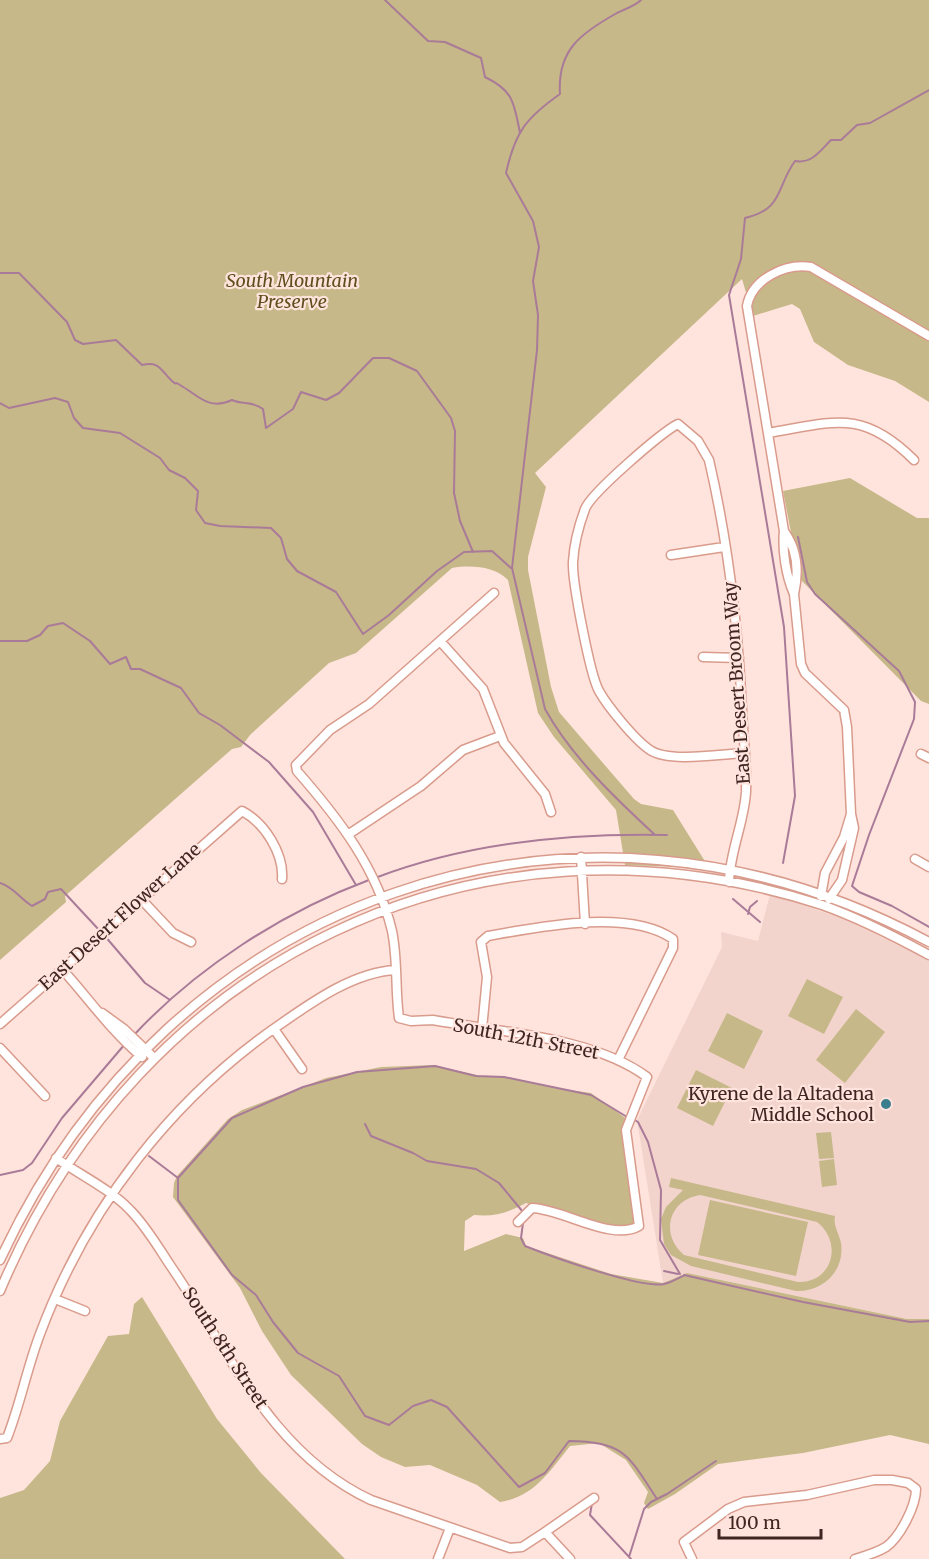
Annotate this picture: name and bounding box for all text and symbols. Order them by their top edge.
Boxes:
park label: South Mountain Preserve [226,269,358,313]
street label: East Desert Broom Way [718,580,755,785]
street label: East Desert Flower Lane [34,838,205,995]
street label: South 12th Street [451,1013,601,1064]
place label: Kyrene de la Altadena Middle School [688,1082,874,1126]
marker: Kyrene de la Altadena Middle School [879,1097,893,1111]
street label: South 8th Street [177,1282,273,1413]
scale bar [719,1502,821,1540]
text: 100 m [728,1511,781,1534]

